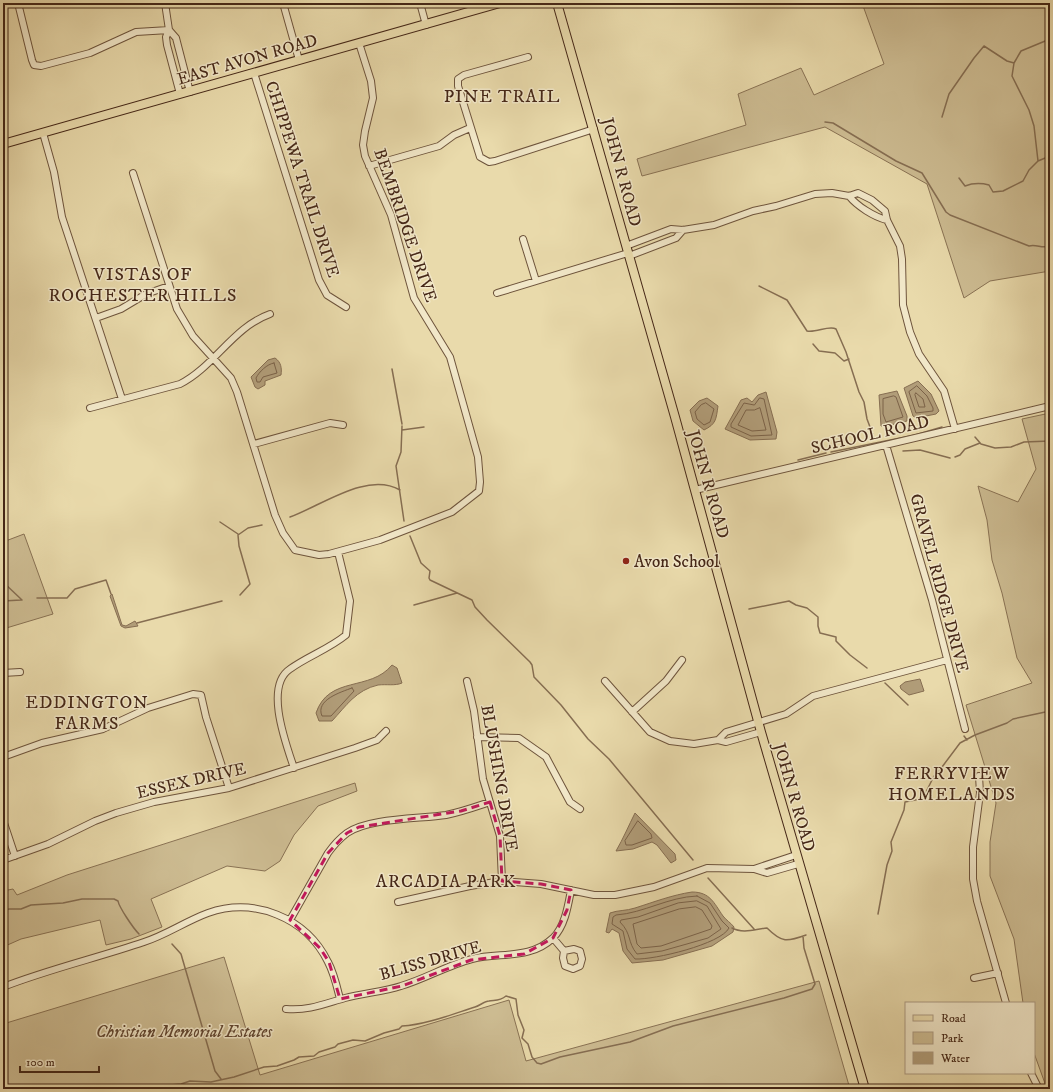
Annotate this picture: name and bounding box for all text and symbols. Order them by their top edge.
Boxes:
street label: EAST AVON ROAD [175,29,320,91]
street label: CHIPPEWA TRAIL DRIVE [260,78,344,280]
district label: PINE TRAIL [444,86,560,108]
street label: JOHN R ROAD [595,113,646,229]
street label: BEMBRIDGE DRIVE [368,146,442,305]
district label: VISTAS OF ROCHESTER HILLS [49,264,238,307]
street label: SCHOOL ROAD [809,411,931,459]
street label: JOHN R ROAD [681,426,734,541]
street label: GRAVEL RIDGE DRIVE [905,491,974,675]
place label: Avon School [634,551,719,573]
marker: Avon School [621,556,631,566]
district label: EDDINGTON FARMS [25,692,149,735]
street label: BLUSHING DRIVE [475,703,523,853]
street label: JOHN R ROAD [767,739,820,854]
street label: ESSEX DRIVE [134,758,248,804]
district label: FERRYVIEW HOMELANDS [888,763,1016,806]
district label: ARCADIA PARK [376,871,516,893]
street label: BLISS DRIVE [377,936,484,986]
legend [905,1002,1035,1074]
text: Road [941,1011,966,1026]
park label: Christian Memorial Estates [96,1021,273,1043]
text: Park [941,1031,963,1046]
scale bar [20,1048,99,1074]
text: Water [940,1051,970,1066]
text: 100 m [26,1055,55,1070]

